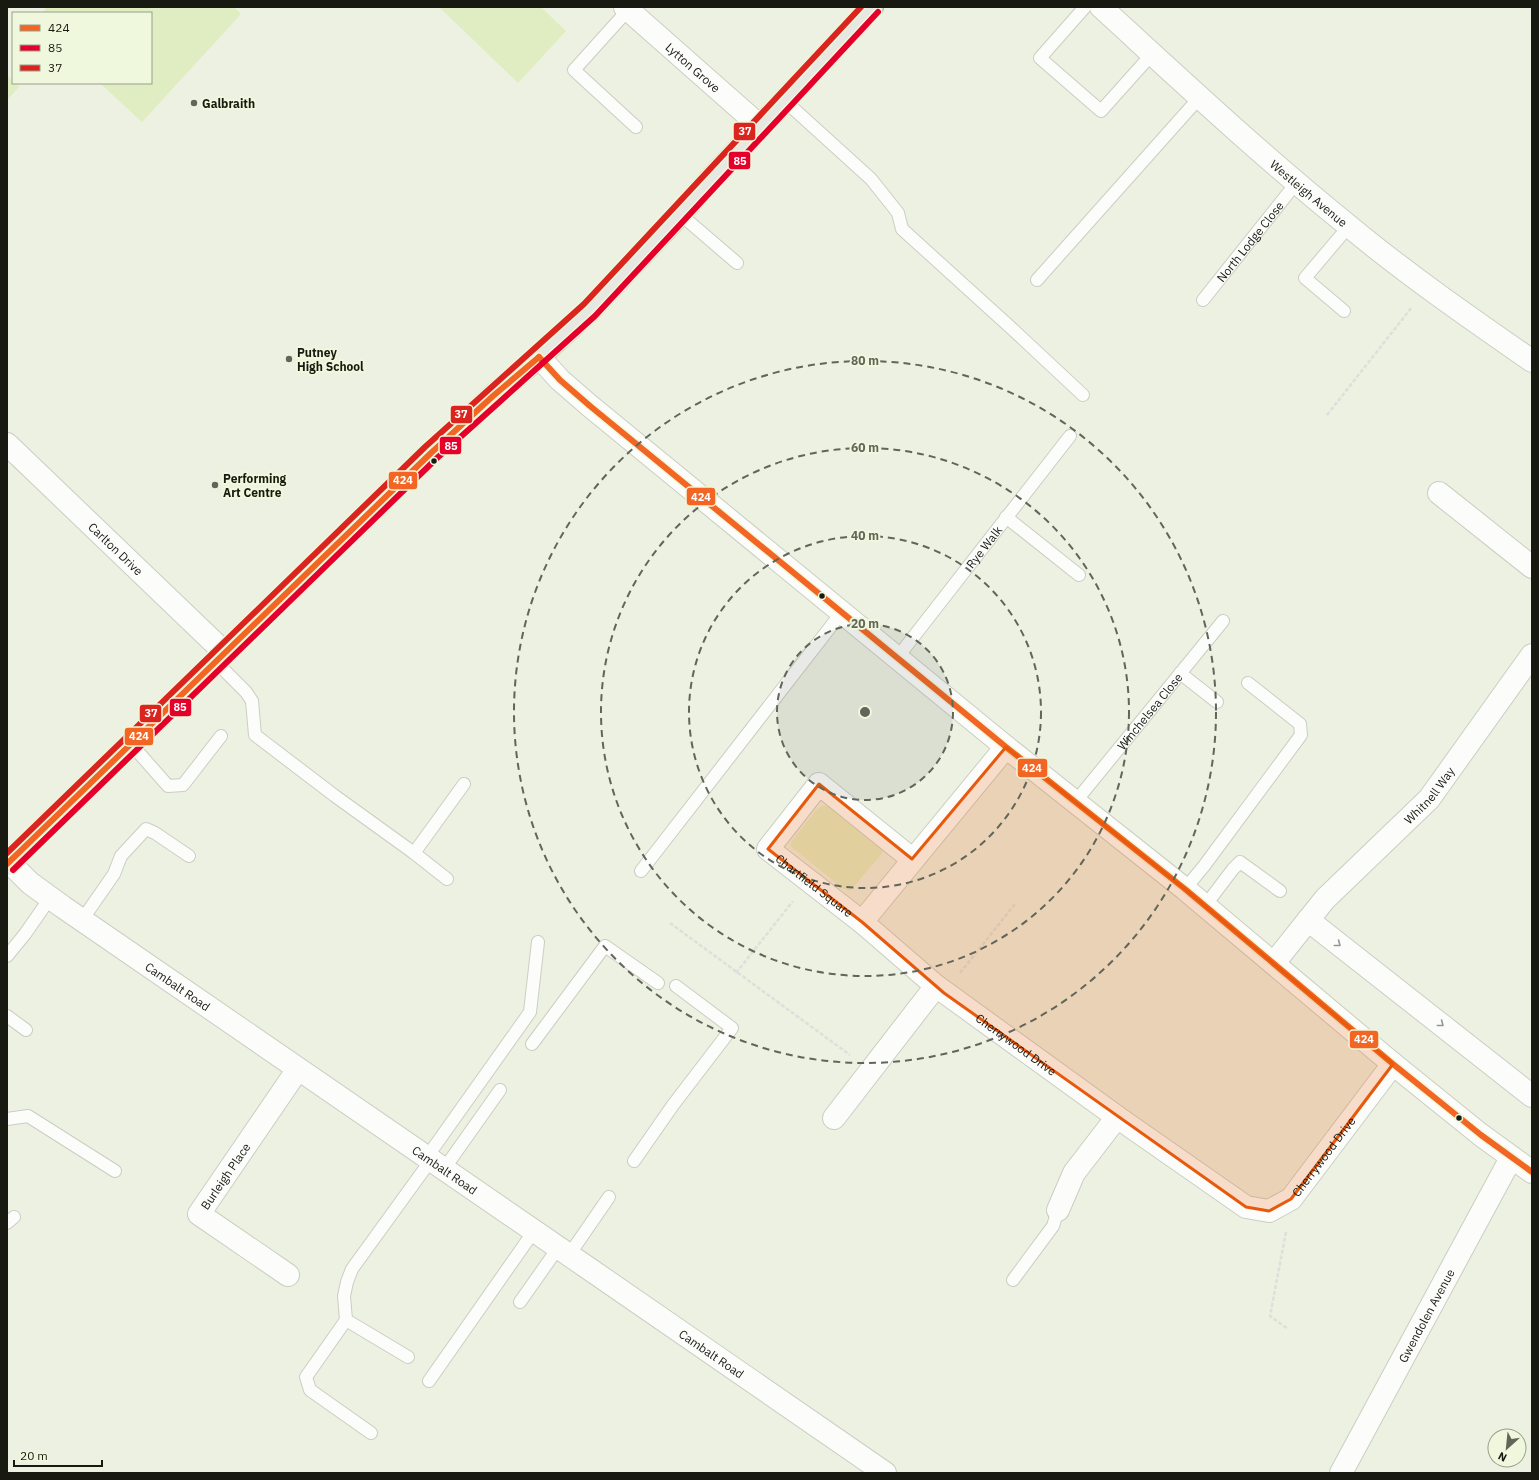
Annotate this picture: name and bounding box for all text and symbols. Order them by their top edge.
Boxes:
legend [12,12,152,84]
text: 424 [48,20,70,35]
street label: Lytton Grove [663,39,724,96]
text: 85 [48,40,62,55]
text: 37 [48,60,62,75]
place label: Galbraith [202,96,255,111]
marker: Galbraith [189,98,199,108]
line badge: 37 [733,122,756,141]
text: 37 [738,124,752,138]
line badge: 85 [728,151,751,170]
text: 85 [733,154,747,168]
street label: Westleigh Avenue [1267,156,1351,230]
street label: North Lodge Close [1213,198,1287,285]
place label: Putney High School [297,345,364,374]
text: 80 m [851,353,879,368]
marker: Putney High School [284,354,294,364]
line badge: 37 [450,405,473,424]
text: 37 [454,407,468,421]
line badge: 85 [439,436,462,455]
text: 85 [444,439,458,453]
text: 60 m [851,440,879,455]
unlabelled marker [429,456,439,466]
place label: Performing Art Centre [223,471,287,500]
line badge: 424 [388,471,418,490]
text: 424 [393,473,413,487]
marker: Performing Art Centre [210,480,220,490]
line badge: 424 [686,487,716,506]
text: 424 [691,490,711,504]
street label: Carlton Drive [86,519,147,578]
street label: Rye Walk [963,522,1005,571]
text: 40 m [851,528,879,543]
unlabelled marker [817,591,827,601]
text: 20 m [851,616,879,631]
street label: Winchelsea Close [1114,669,1185,753]
line badge: 85 [169,698,192,717]
text: 85 [173,700,187,714]
line badge: 37 [139,704,162,723]
centre of rings [858,705,872,719]
text: 37 [144,706,158,720]
line badge: 424 [124,727,154,746]
text: 424 [129,729,149,743]
line badge: 424 [1017,758,1048,778]
text: 424 [1022,761,1042,775]
street label: Whitnell Way [1400,764,1457,827]
street label: Chartfield Square [773,850,857,920]
one-way arrow [1334,939,1341,946]
street label: Cambalt Road [143,958,213,1014]
street label: Cherrywood Drive [973,1010,1060,1079]
one-way arrow [1436,1020,1443,1027]
line badge: 424 [1349,1030,1379,1049]
text: 424 [1354,1032,1374,1046]
street label: Cherrywood Drive [1288,1113,1358,1199]
unlabelled marker [1454,1113,1464,1123]
street label: Burleigh Place [197,1139,253,1212]
street label: Cambalt Road [409,1142,480,1197]
street label: Gwendolen Avenue [1395,1266,1458,1365]
street label: Cambalt Road [676,1326,747,1381]
north arrow [1487,1428,1527,1468]
scale bar [14,1442,102,1468]
text: 20 m [20,1448,48,1463]
text: N [1496,1449,1509,1465]

